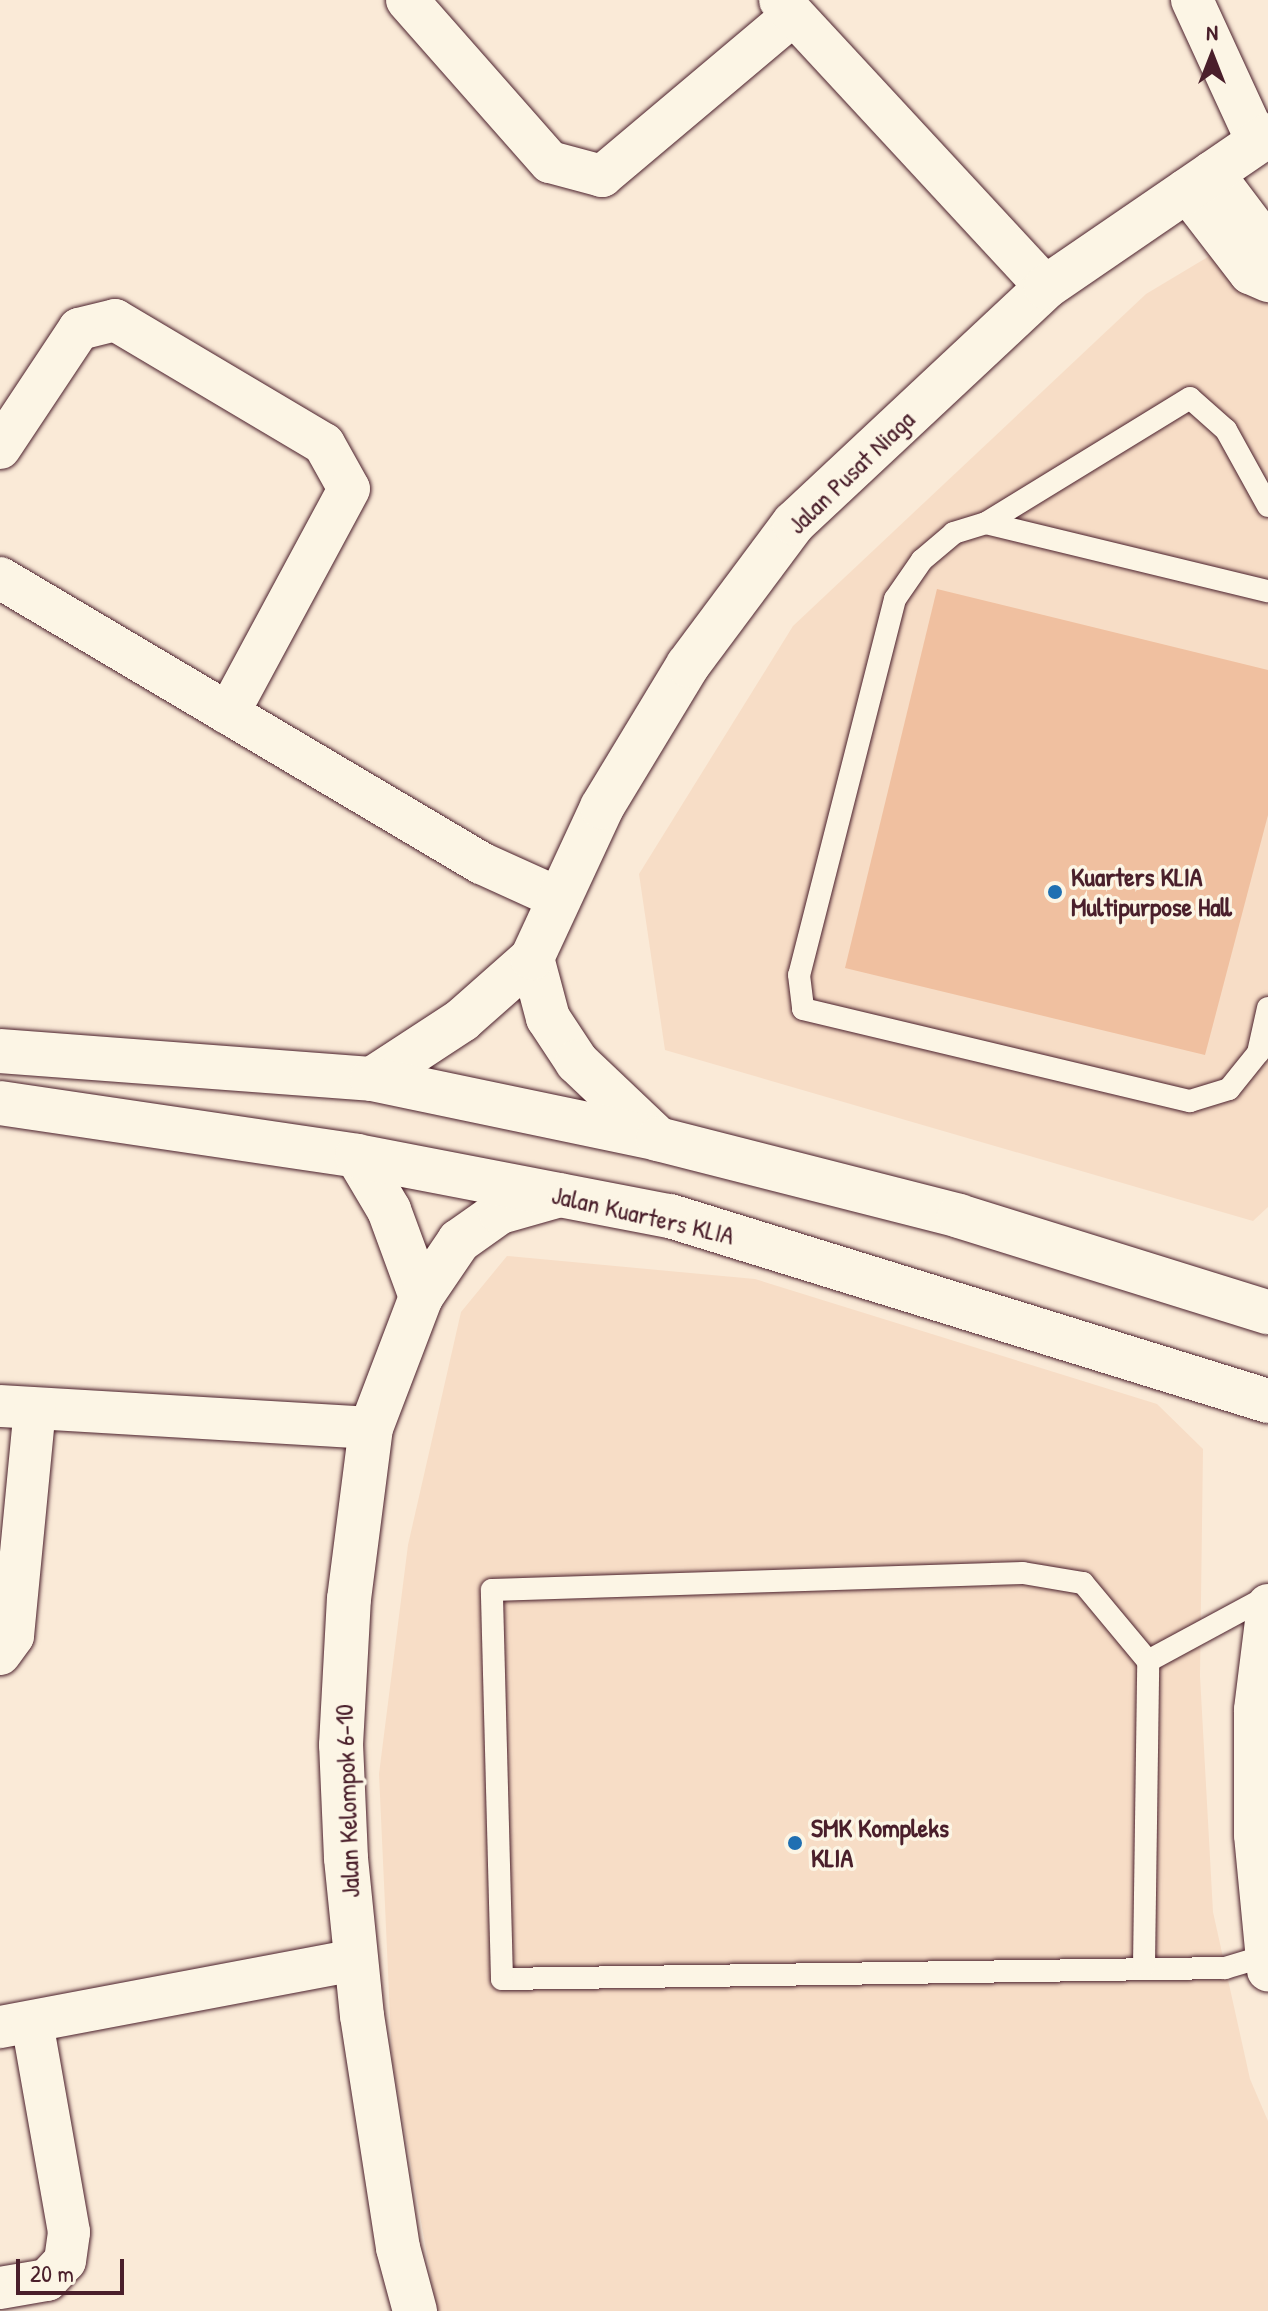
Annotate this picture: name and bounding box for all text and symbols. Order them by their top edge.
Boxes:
north arrow [1172,16,1252,96]
text: N [1206,17,1218,47]
street label: Jalan Pusat Niaga [781,404,921,540]
place label: Kuarters KLIA Multipurpose Hall [1071,861,1232,922]
marker: Kuarters KLIA Multipurpose Hall [1046,883,1064,901]
street label: Jalan Kuarters KLIA [549,1179,737,1251]
street label: Jalan Kelompok 6-10 [328,1704,366,1898]
place label: SMK Kompleks KLIA [811,1812,949,1874]
marker: SMK Kompleks KLIA [786,1834,804,1852]
scale bar [20,2243,128,2293]
text: 20 m [30,2257,74,2289]

